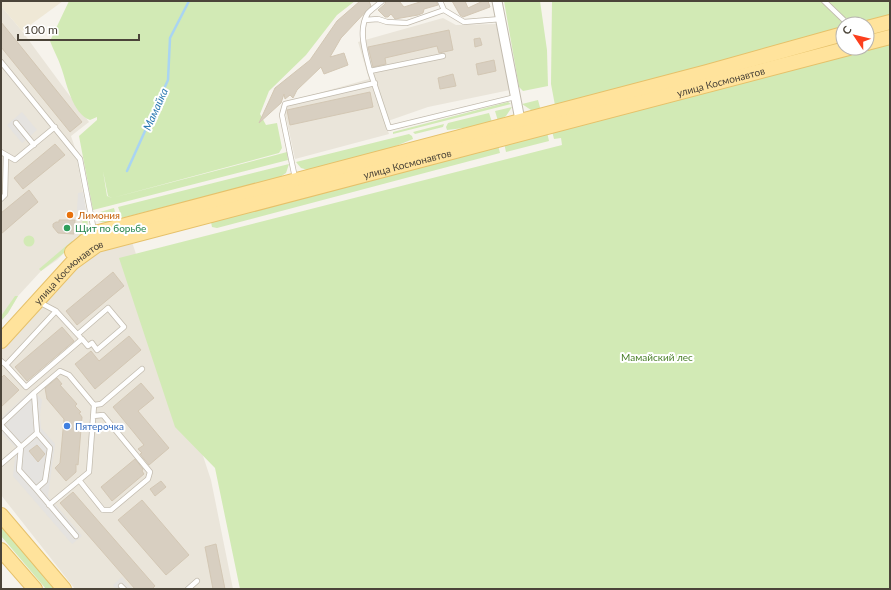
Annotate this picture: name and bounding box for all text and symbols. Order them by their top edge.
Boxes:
scale bar [18,16,139,42]
north arrow [835,16,875,56]
text: 100 m [24,22,58,37]
text: С [839,23,854,37]
street label: улица Космонавтов [675,64,766,99]
water label: Мамайка [140,86,170,132]
street label: улица Космонавтов [362,146,453,181]
place label: Лимония [77,209,120,221]
marker: Лимония [65,210,75,220]
place label: Щит по борьбе [75,222,146,234]
marker: Щит по борьбе [62,223,72,233]
street label: улица Космонавтов [31,238,104,307]
park label: Мамайский лес [621,351,693,363]
place label: Пятерочка [75,420,124,432]
marker: Пятерочка [62,421,72,431]

